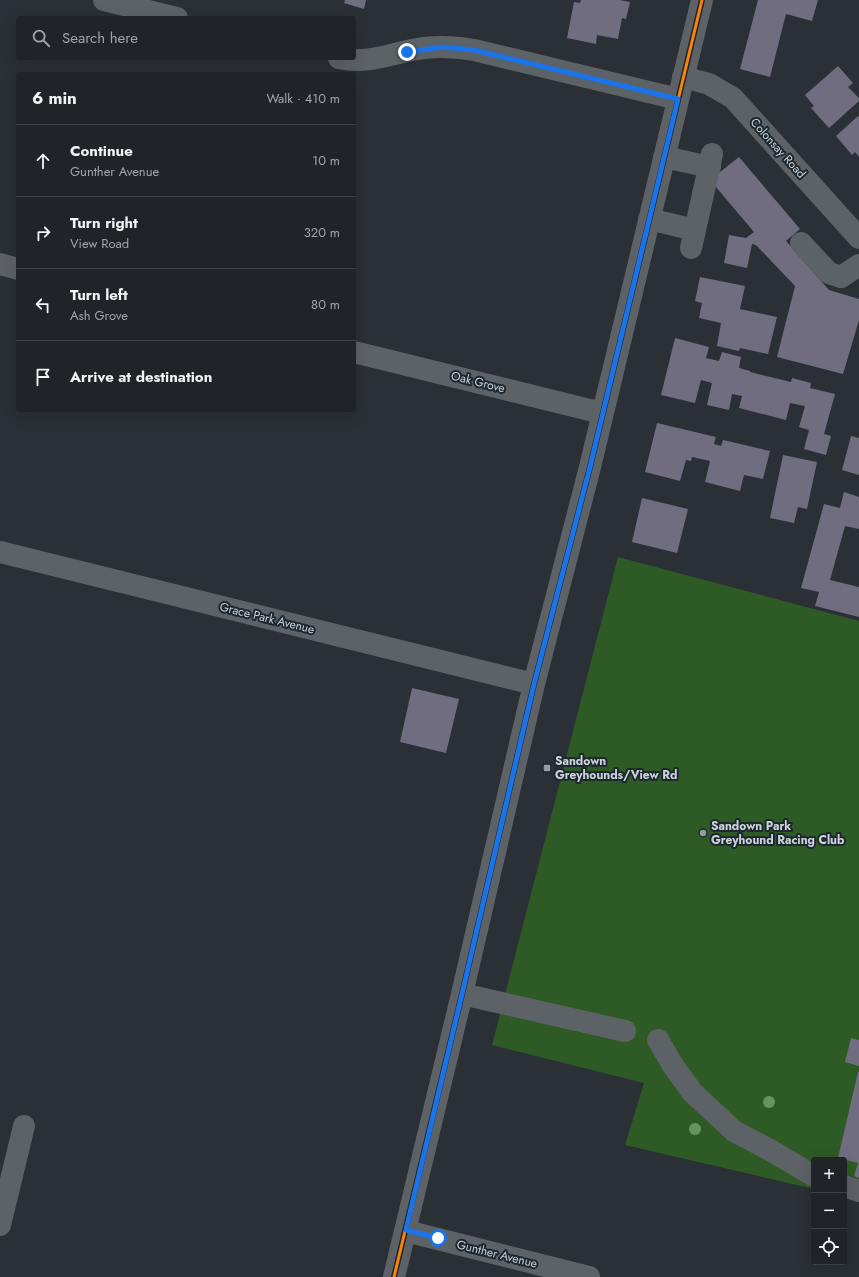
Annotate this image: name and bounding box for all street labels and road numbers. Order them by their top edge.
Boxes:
street label: Colonsay Road [746,114,810,182]
street label: Oak Grove [449,367,507,397]
street label: Grace Park Avenue [218,598,316,638]
street label: Gunther Avenue [455,1235,539,1273]

